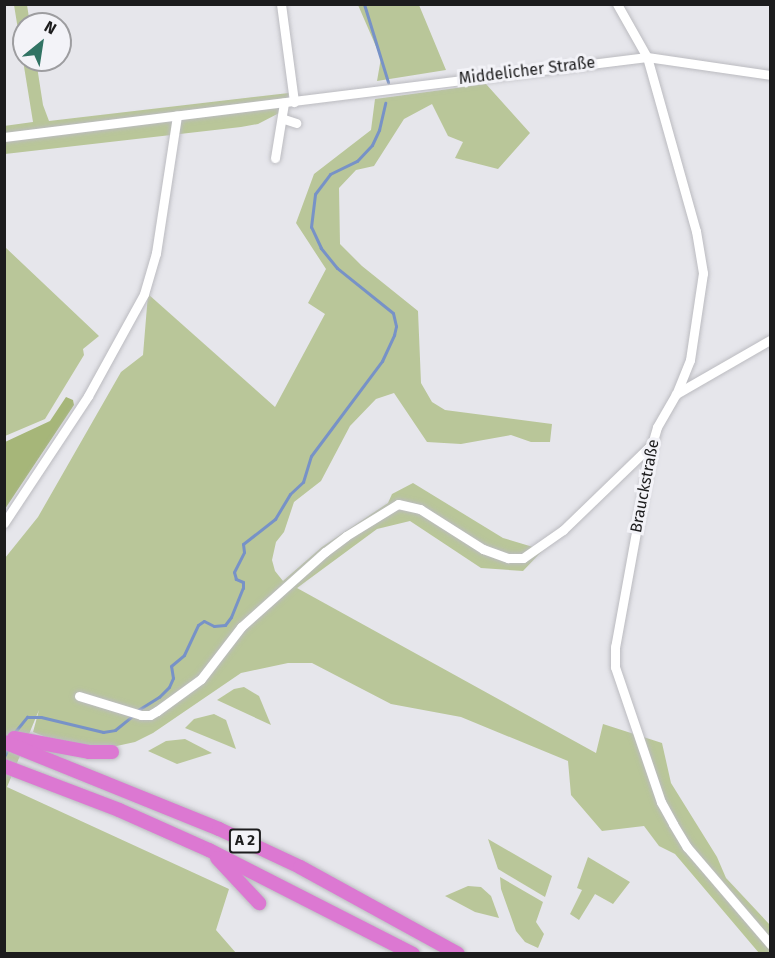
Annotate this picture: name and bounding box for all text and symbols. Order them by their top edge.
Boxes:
north arrow [12,12,72,72]
text: N [41,17,60,39]
street label: Middelicher Straße [458,53,596,89]
street label: Brauckstraße [627,438,663,534]
road number: A 2 [228,829,262,853]

